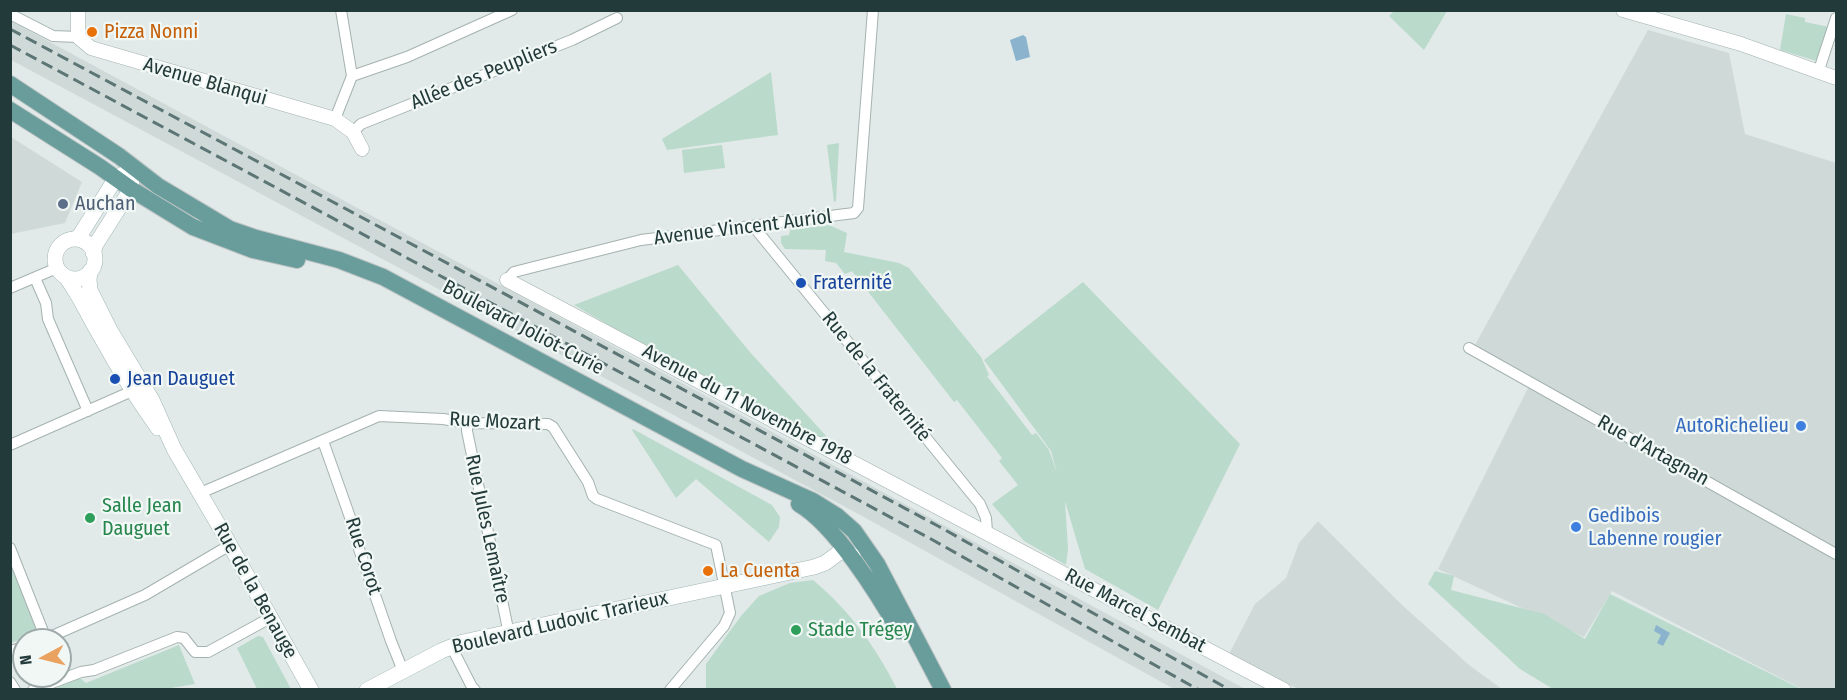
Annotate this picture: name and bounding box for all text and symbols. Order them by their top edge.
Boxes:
place label: Pizza Nonni [104,20,198,44]
marker: Pizza Nonni [85,25,99,39]
street label: Allée des Peupliers [407,35,561,115]
street label: Avenue Blanqui [140,53,270,111]
place label: Auchan [75,192,135,216]
marker: Auchan [56,197,70,211]
street label: Avenue Vincent Auriol [653,205,833,251]
place label: Fraternité [813,271,892,295]
street label: Boulevard Joliot-Curie [438,275,608,381]
marker: Fraternité [794,276,808,290]
street label: Rue de la Fraternité [816,307,936,447]
street label: Avenue du 11 Novembre 1918 [638,339,856,471]
place label: Jean Dauguet [127,367,235,391]
marker: Jean Dauguet [108,372,122,386]
street label: Rue Mozart [449,408,541,436]
street label: Rue d'Artagnan [1593,410,1713,492]
place label: AutoRichelieu [1676,414,1789,438]
marker: AutoRichelieu [1794,419,1808,433]
street label: Rue Jules Lemaître [460,452,514,606]
place label: Salle Jean Dauguet [102,494,182,541]
place label: Gedibois Labenne rougier [1588,504,1721,551]
marker: Salle Jean Dauguet [83,511,97,525]
street label: Rue Corot [339,514,387,598]
street label: Rue de la Benauge [208,519,302,663]
marker: Gedibois Labenne rougier [1569,520,1583,534]
place label: La Cuenta [720,559,800,583]
marker: La Cuenta [701,564,715,578]
street label: Rue Marcel Sembat [1060,564,1210,658]
street label: Boulevard Ludovic Trarieux [450,587,670,659]
place label: Stade Trégey [808,618,912,642]
marker: Stade Trégey [789,623,803,637]
north arrow [12,628,72,688]
text: N [16,654,36,666]

